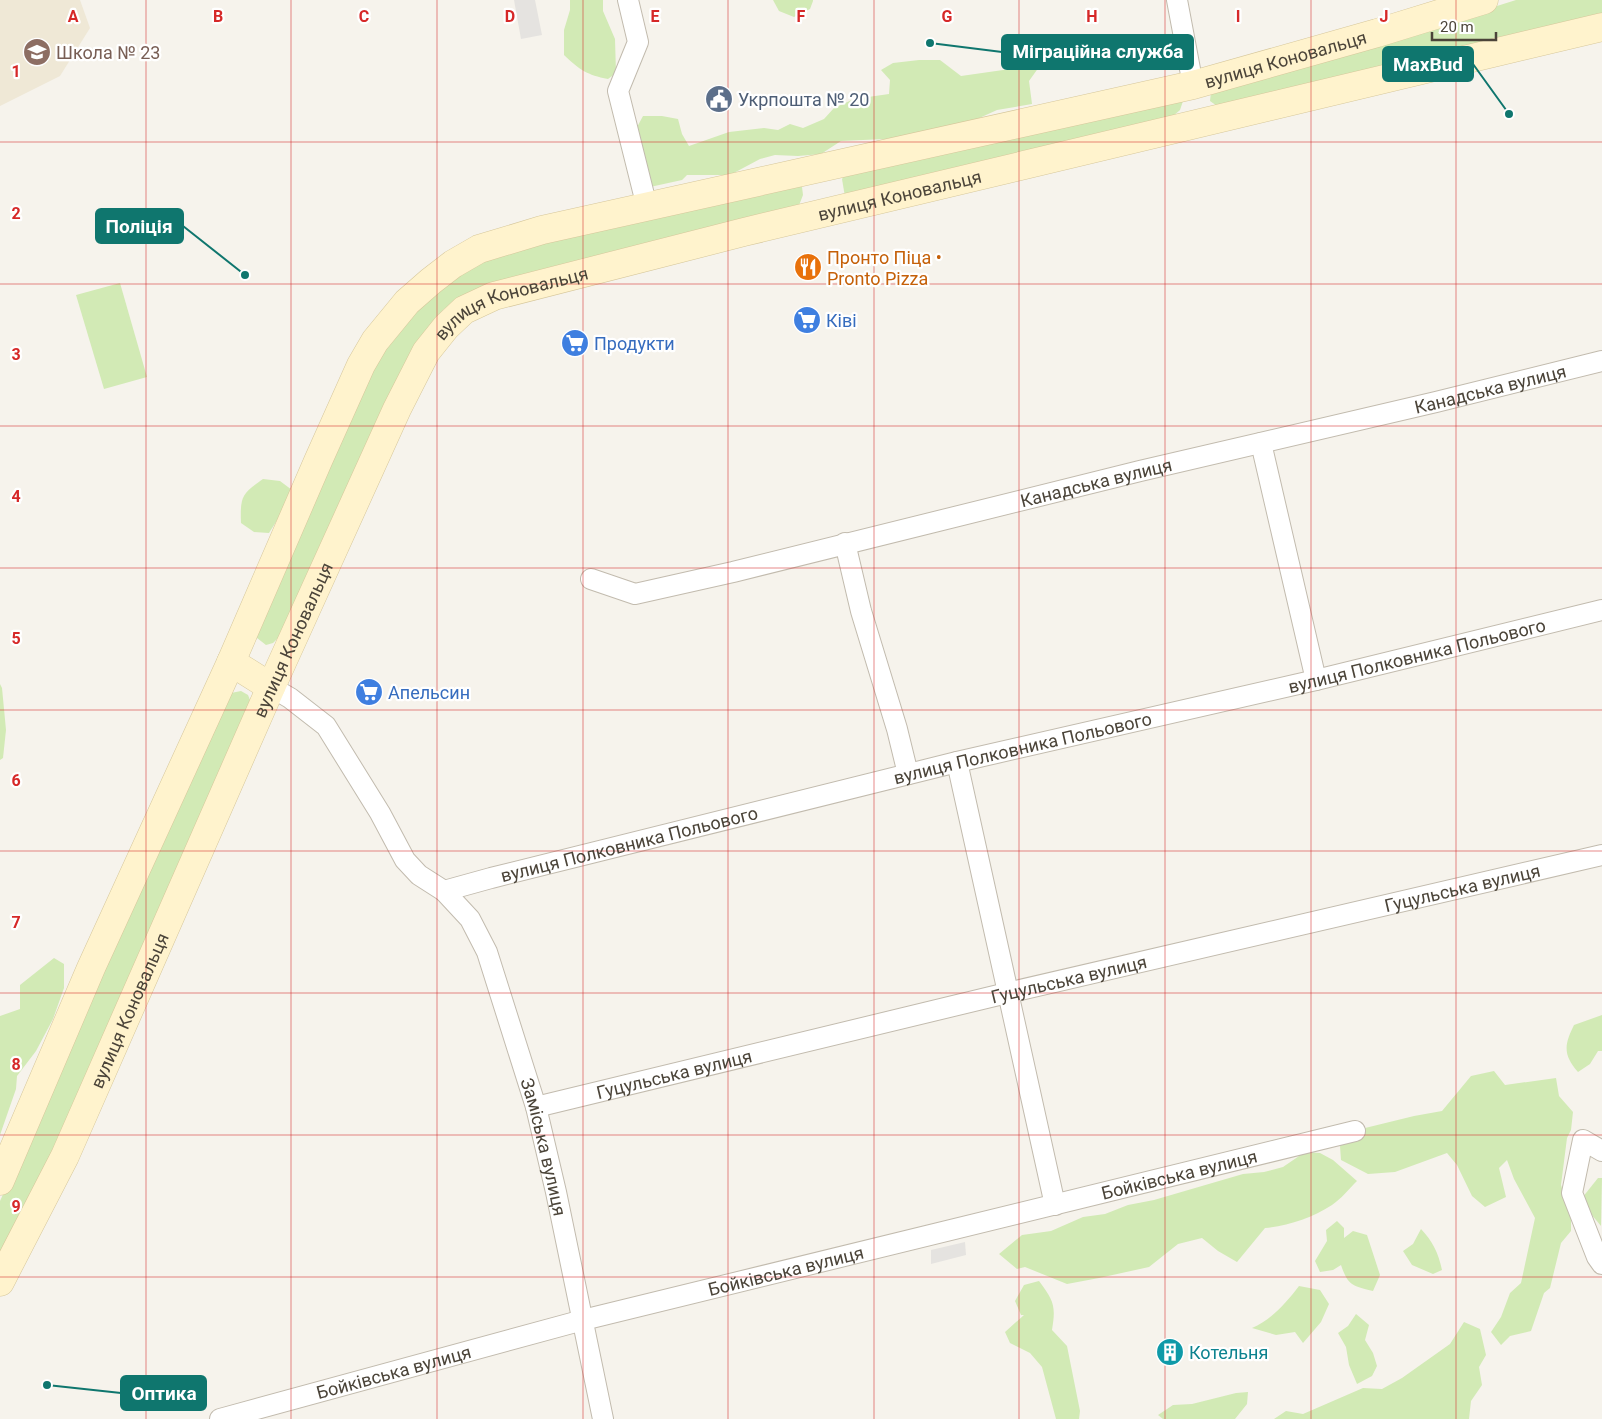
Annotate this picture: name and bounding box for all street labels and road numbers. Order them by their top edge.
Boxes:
street label: вулиця Коновальця [1202,26,1369,92]
street label: вулиця Коновальця [816,165,983,225]
street label: вулиця Коновальця [430,262,590,344]
street label: Канадська вулиця [1412,360,1568,417]
street label: Канадська вулиця [1018,453,1174,511]
street label: вулиця Коновальця [249,559,337,720]
street label: вулиця Полковника Польового [1286,614,1548,697]
street label: вулиця Полковника Польового [891,707,1153,788]
street label: вулиця Полковника Польового [498,802,760,886]
street label: Гуцульська вулиця [1382,859,1542,916]
street label: вулиця Коновальця [86,929,172,1091]
street label: Гуцульська вулиця [989,950,1149,1007]
street label: Гуцульська вулиця [594,1045,754,1103]
street label: Заміська вулиця [517,1075,571,1218]
street label: Бойківська вулиця [1099,1145,1259,1203]
street label: Бойківська вулиця [706,1241,866,1300]
street label: Бойківська вулиця [314,1341,473,1403]

